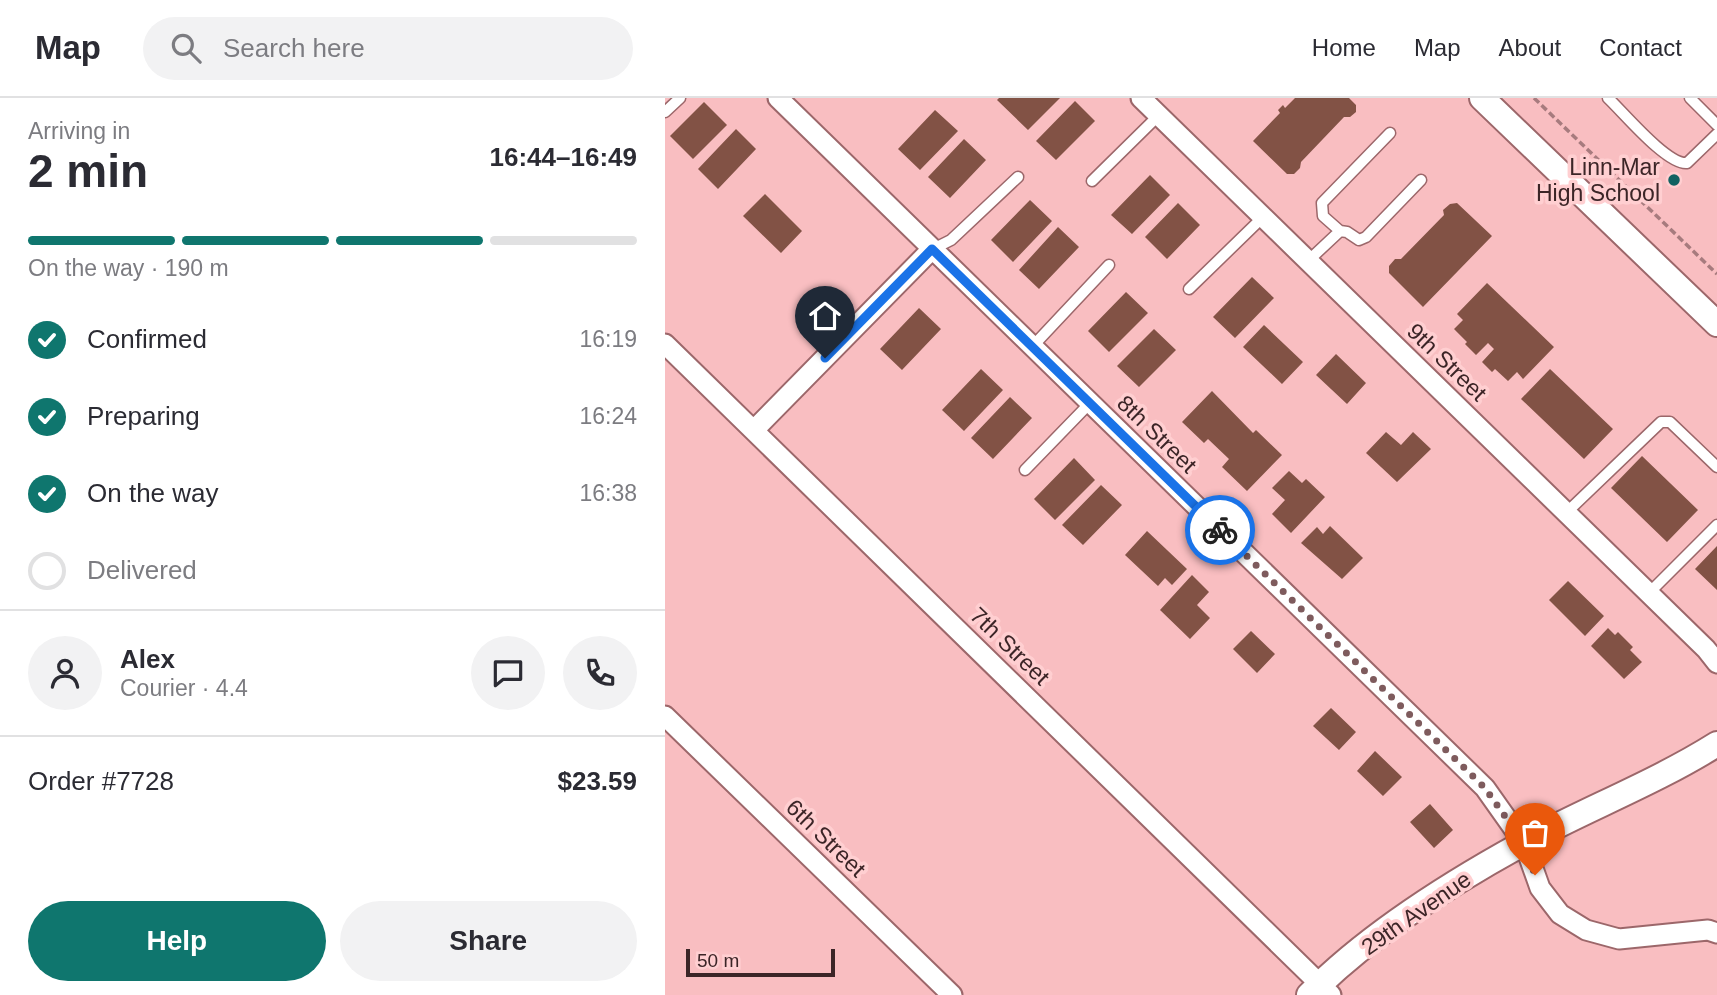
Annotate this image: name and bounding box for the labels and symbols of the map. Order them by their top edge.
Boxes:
place label: Linn-Mar High School [1536,154,1660,206]
marker: Linn-Mar High School [1666,172,1682,188]
pin [795,286,855,358]
street label: 9th Street [1402,318,1492,406]
street label: 8th Street [1112,390,1202,478]
courier [1185,495,1255,565]
street label: 7th Street [965,602,1055,690]
street label: 6th Street [781,794,871,882]
pin [1505,803,1565,875]
street label: 29th Avenue [1356,866,1476,960]
scale bar [686,946,835,978]

